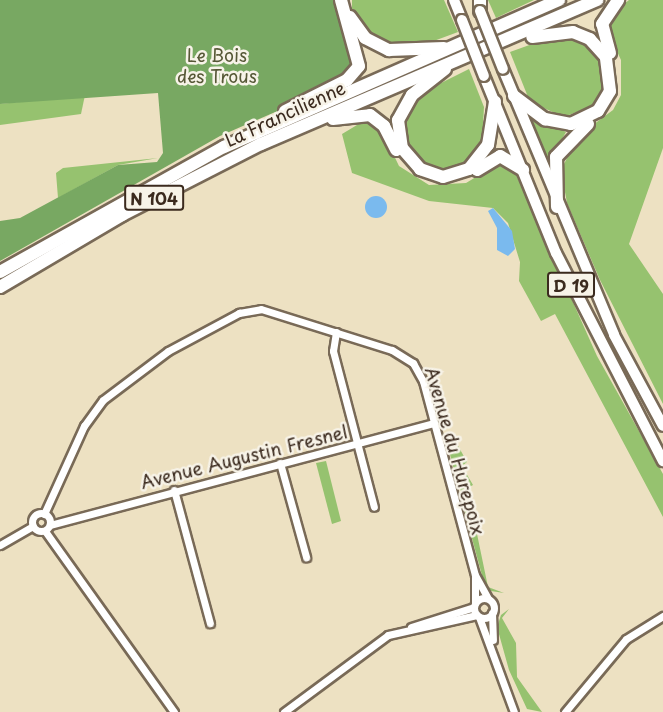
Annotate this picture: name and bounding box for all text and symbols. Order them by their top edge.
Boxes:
park label: Le Bois des Trous [176,45,258,88]
street label: La Francilienne [220,76,350,152]
road number: N 104 [122,185,186,211]
road number: D 19 [547,272,595,298]
street label: Avenue du Hurepoix [421,365,489,537]
street label: Avenue Augustin Fresnel [138,421,350,493]

